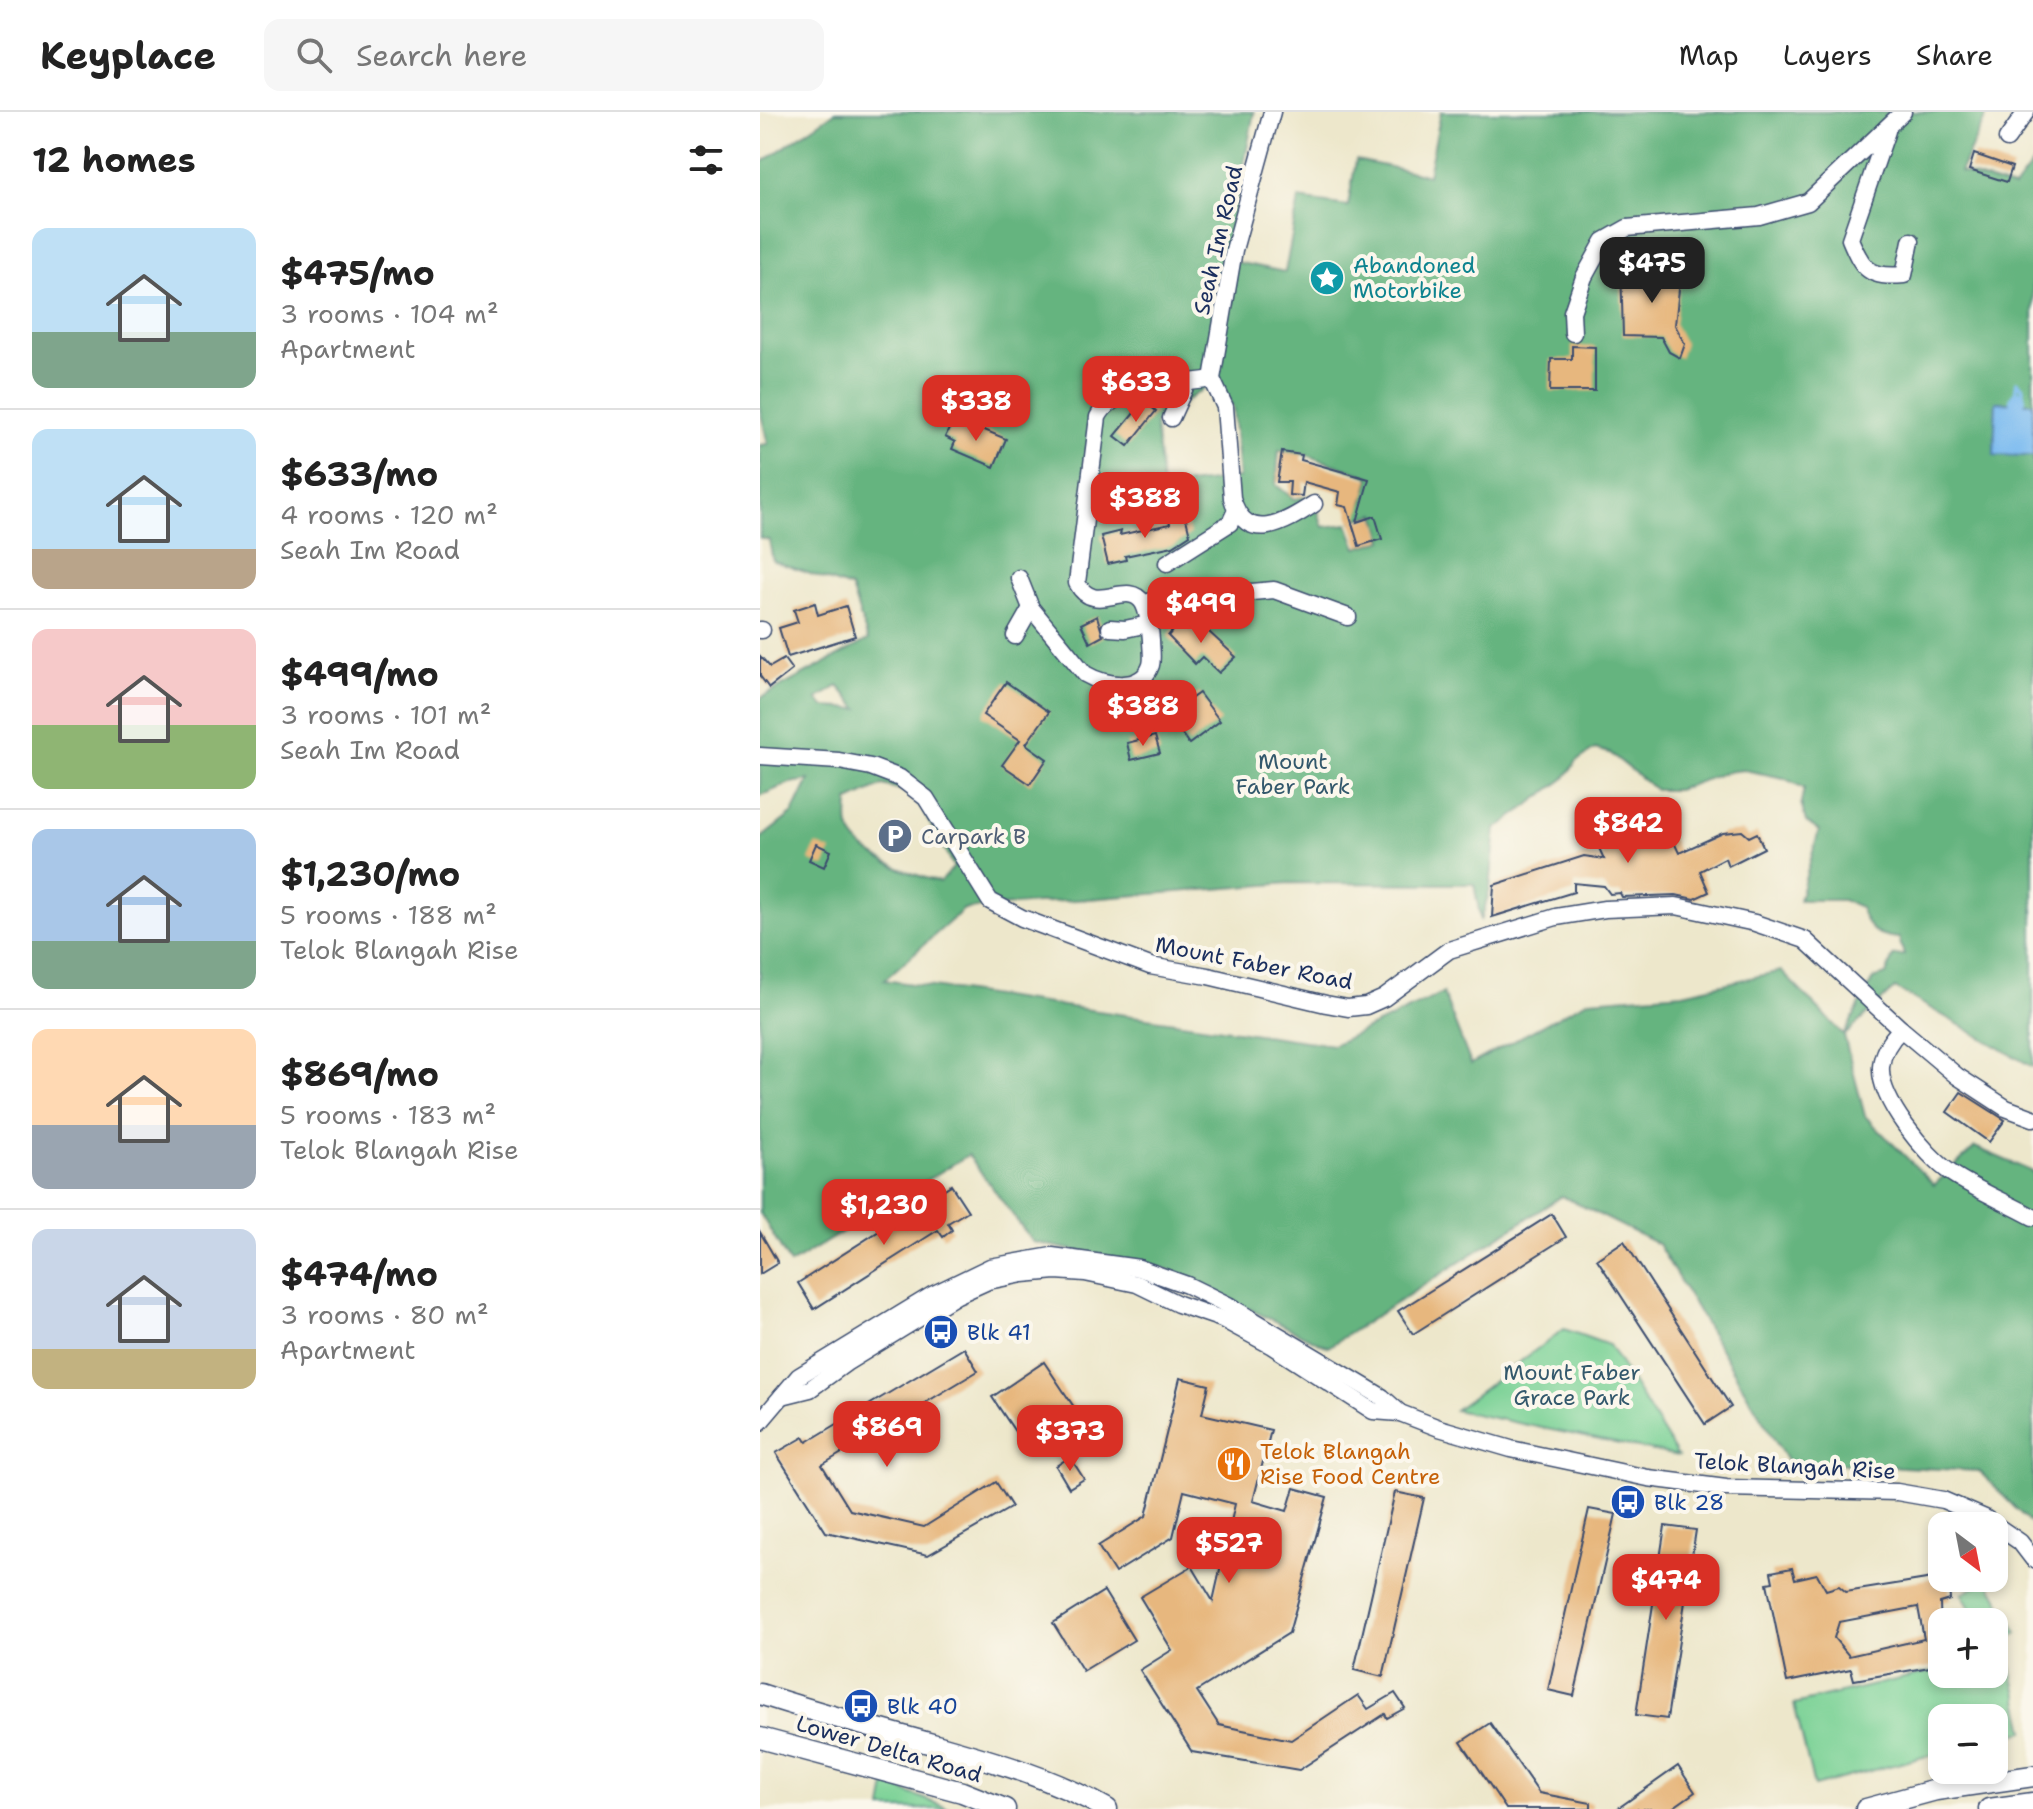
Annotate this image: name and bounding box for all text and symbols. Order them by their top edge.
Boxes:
search box [264,19,824,91]
text: Keyplace [40,30,216,81]
icon: search [292,33,336,77]
text: Search here [356,35,527,76]
text: Map [1679,36,1739,74]
text: Layers [1783,36,1872,74]
text: Share [1916,36,1993,74]
text: 12 homes [32,137,196,183]
icon: filters [684,138,728,182]
street label: Seah Im Road [1187,162,1249,317]
pin: $475 [1605,237,1699,305]
text: $475 [1618,245,1686,280]
text: $475/mo [280,250,435,296]
place label: Abandoned Motorbike [1353,251,1476,305]
place icon: Abandoned Motorbike [1308,259,1346,297]
icon: home [96,260,192,356]
text: 3 rooms · 104 m² [280,296,499,331]
text: Apartment [280,331,416,366]
pin: $633 [1089,356,1183,424]
text: $633 [1100,364,1172,399]
pin: $338 [929,375,1023,443]
text: $338 [940,383,1012,418]
text: $633/mo [280,451,438,497]
icon: home [96,461,192,557]
pin: $388 [1098,472,1192,540]
text: $388 [1109,480,1181,515]
text: 4 rooms · 120 m² [280,497,498,532]
text: Seah Im Road [280,532,460,567]
pin: $499 [1154,577,1248,645]
text: $499 [1165,585,1237,620]
text: $499/mo [280,651,439,697]
icon: home [96,661,192,757]
pin: $388 [1096,680,1190,748]
text: $388 [1107,688,1179,723]
text: 3 rooms · 101 m² [280,697,491,732]
text: Seah Im Road [280,732,460,767]
park label: Mount Faber Park [1236,747,1350,801]
pin: $842 [1581,797,1675,865]
text: $842 [1593,805,1663,840]
parking icon: Carpark B [876,817,914,855]
place label: Carpark B [921,822,1026,851]
text: $1,230/mo [280,851,460,897]
icon: home [96,861,192,957]
text: 5 rooms · 188 m² [280,897,497,932]
street label: Mount Faber Road [1153,930,1355,996]
text: Telok Blangah Rise [280,932,519,967]
text: $869/mo [280,1051,439,1097]
icon: home [96,1061,192,1157]
text: 5 rooms · 183 m² [280,1097,496,1132]
text: Telok Blangah Rise [280,1132,519,1167]
pin: $1,230 [819,1179,949,1247]
text: $1,230 [840,1187,928,1222]
text: $474/mo [280,1251,438,1297]
icon: home [96,1261,192,1357]
text: 3 rooms · 80 m² [280,1297,489,1332]
bus stop icon: Blk 41 [922,1313,960,1351]
place label: Blk 41 [967,1318,1031,1347]
text: Apartment [280,1332,416,1367]
park label: Mount Faber Grace Park [1503,1358,1641,1412]
pin: $869 [840,1401,934,1469]
pin: $373 [1023,1405,1117,1473]
text: $869 [851,1409,923,1444]
text: $373 [1035,1413,1105,1448]
place label: Telok Blangah Rise Food Centre [1260,1437,1440,1491]
restaurant icon: Telok Blangah Rise Food Centre [1215,1445,1253,1483]
street label: Telok Blangah Rise [1693,1446,1897,1486]
bus stop icon: Blk 28 [1609,1483,1647,1521]
place label: Blk 28 [1654,1488,1725,1517]
north arrow [1928,1512,2008,1592]
map controls [1928,1512,2008,1784]
pin: $527 [1182,1517,1276,1585]
text: $527 [1195,1525,1263,1560]
pin: $474 [1619,1554,1713,1622]
text: $474 [1631,1562,1701,1597]
button: + [1928,1608,2008,1688]
bus stop icon: Blk 40 [842,1687,880,1725]
place label: Blk 40 [887,1692,958,1721]
button: − [1928,1704,2008,1784]
street label: Lower Delta Road [793,1709,985,1789]

